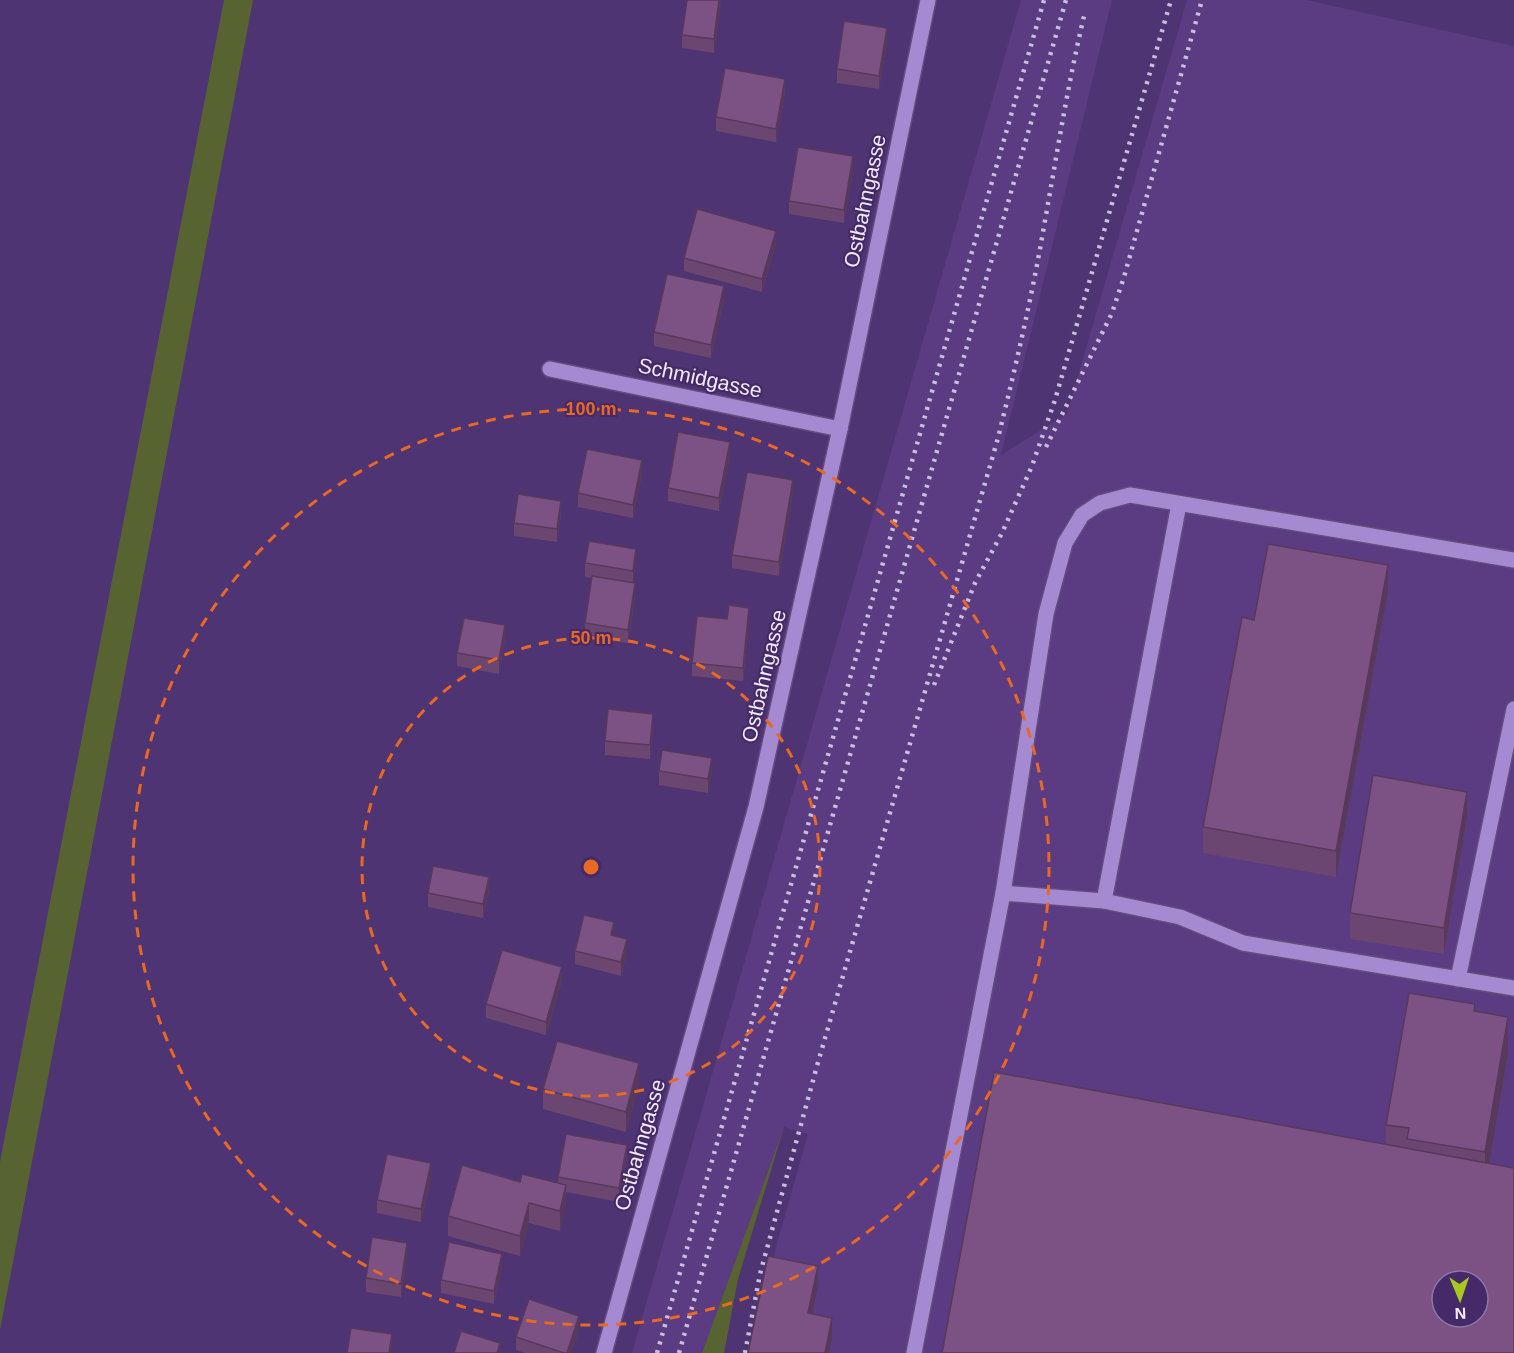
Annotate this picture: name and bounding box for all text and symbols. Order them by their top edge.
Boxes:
street label: Ostbahngasse [839,132,890,270]
street label: Schmidgasse [636,353,764,402]
text: 100 m [565,399,617,419]
street label: Ostbahngasse [737,607,790,744]
text: 50 m [570,628,612,648]
centre of rings [581,857,601,877]
street label: Ostbahngasse [610,1077,669,1213]
north arrow [1430,1269,1490,1329]
text: N [1454,1305,1467,1322]

